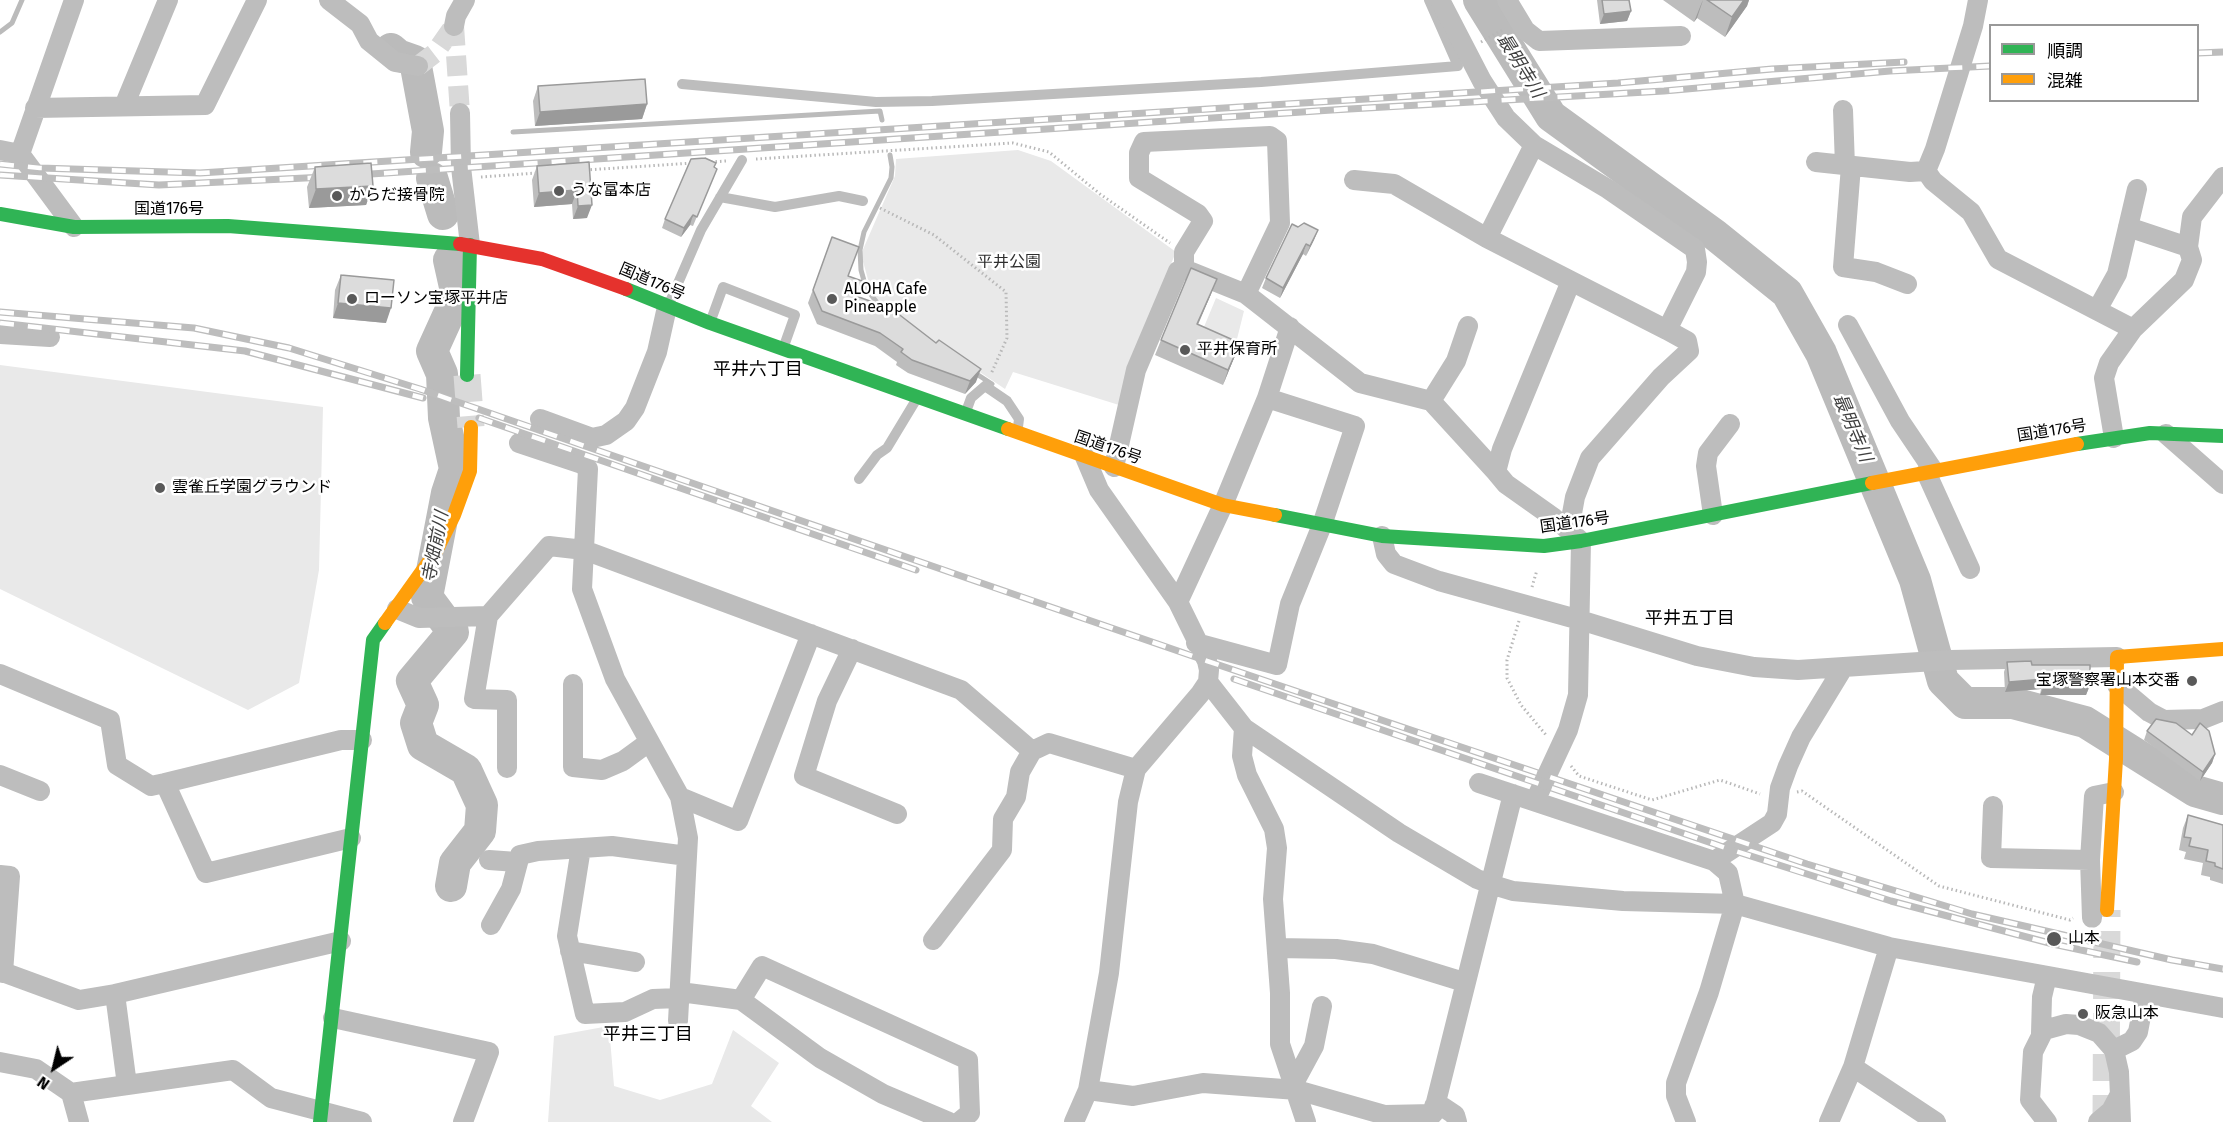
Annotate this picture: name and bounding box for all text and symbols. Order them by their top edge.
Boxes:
legend [1989,24,2199,102]
water label: 最明寺川 [1492,30,1548,102]
text: 順調 [2047,40,2083,62]
text: 混雑 [2047,70,2083,92]
place label: うな富本店 [571,181,651,201]
marker: うな富本店 [552,184,566,198]
place label: からだ接骨院 [349,186,445,206]
marker: からだ接骨院 [330,189,344,203]
street label: 国道176号 [134,200,204,220]
park label: 平井公園 [977,253,1041,273]
street label: 国道176号 [616,259,688,305]
place label: ALOHA Cafe Pineapple [844,280,927,318]
place label: ローソン宝塚平井店 [364,289,508,309]
marker: ローソン宝塚平井店 [345,292,359,306]
marker: ALOHA Cafe Pineapple [825,292,839,306]
place label: 平井保育所 [1197,340,1277,360]
marker: 平井保育所 [1178,343,1192,357]
district label: 平井六丁目 [713,359,803,381]
water label: 最明寺川 [1828,391,1876,465]
street label: 国道176号 [2016,416,2088,446]
street label: 国道176号 [1072,427,1144,469]
place label: 雲雀丘学園グラウンド [172,478,332,498]
marker: 雲雀丘学園グラウンド [153,481,167,495]
street label: 国道176号 [1539,509,1611,537]
water label: 寺畑前川 [419,510,453,584]
district label: 平井五丁目 [1645,608,1735,630]
place label: 宝塚警察署山本交番 [2036,671,2180,691]
marker: 宝塚警察署山本交番 [2185,674,2199,688]
place label: 山本 [2068,929,2100,949]
marker: 山本 [2045,930,2063,948]
place label: 阪急山本 [2095,1004,2159,1024]
marker: 阪急山本 [2076,1007,2090,1021]
district label: 平井三丁目 [603,1024,693,1046]
north arrow [24,1038,84,1098]
text: N [34,1072,53,1094]

